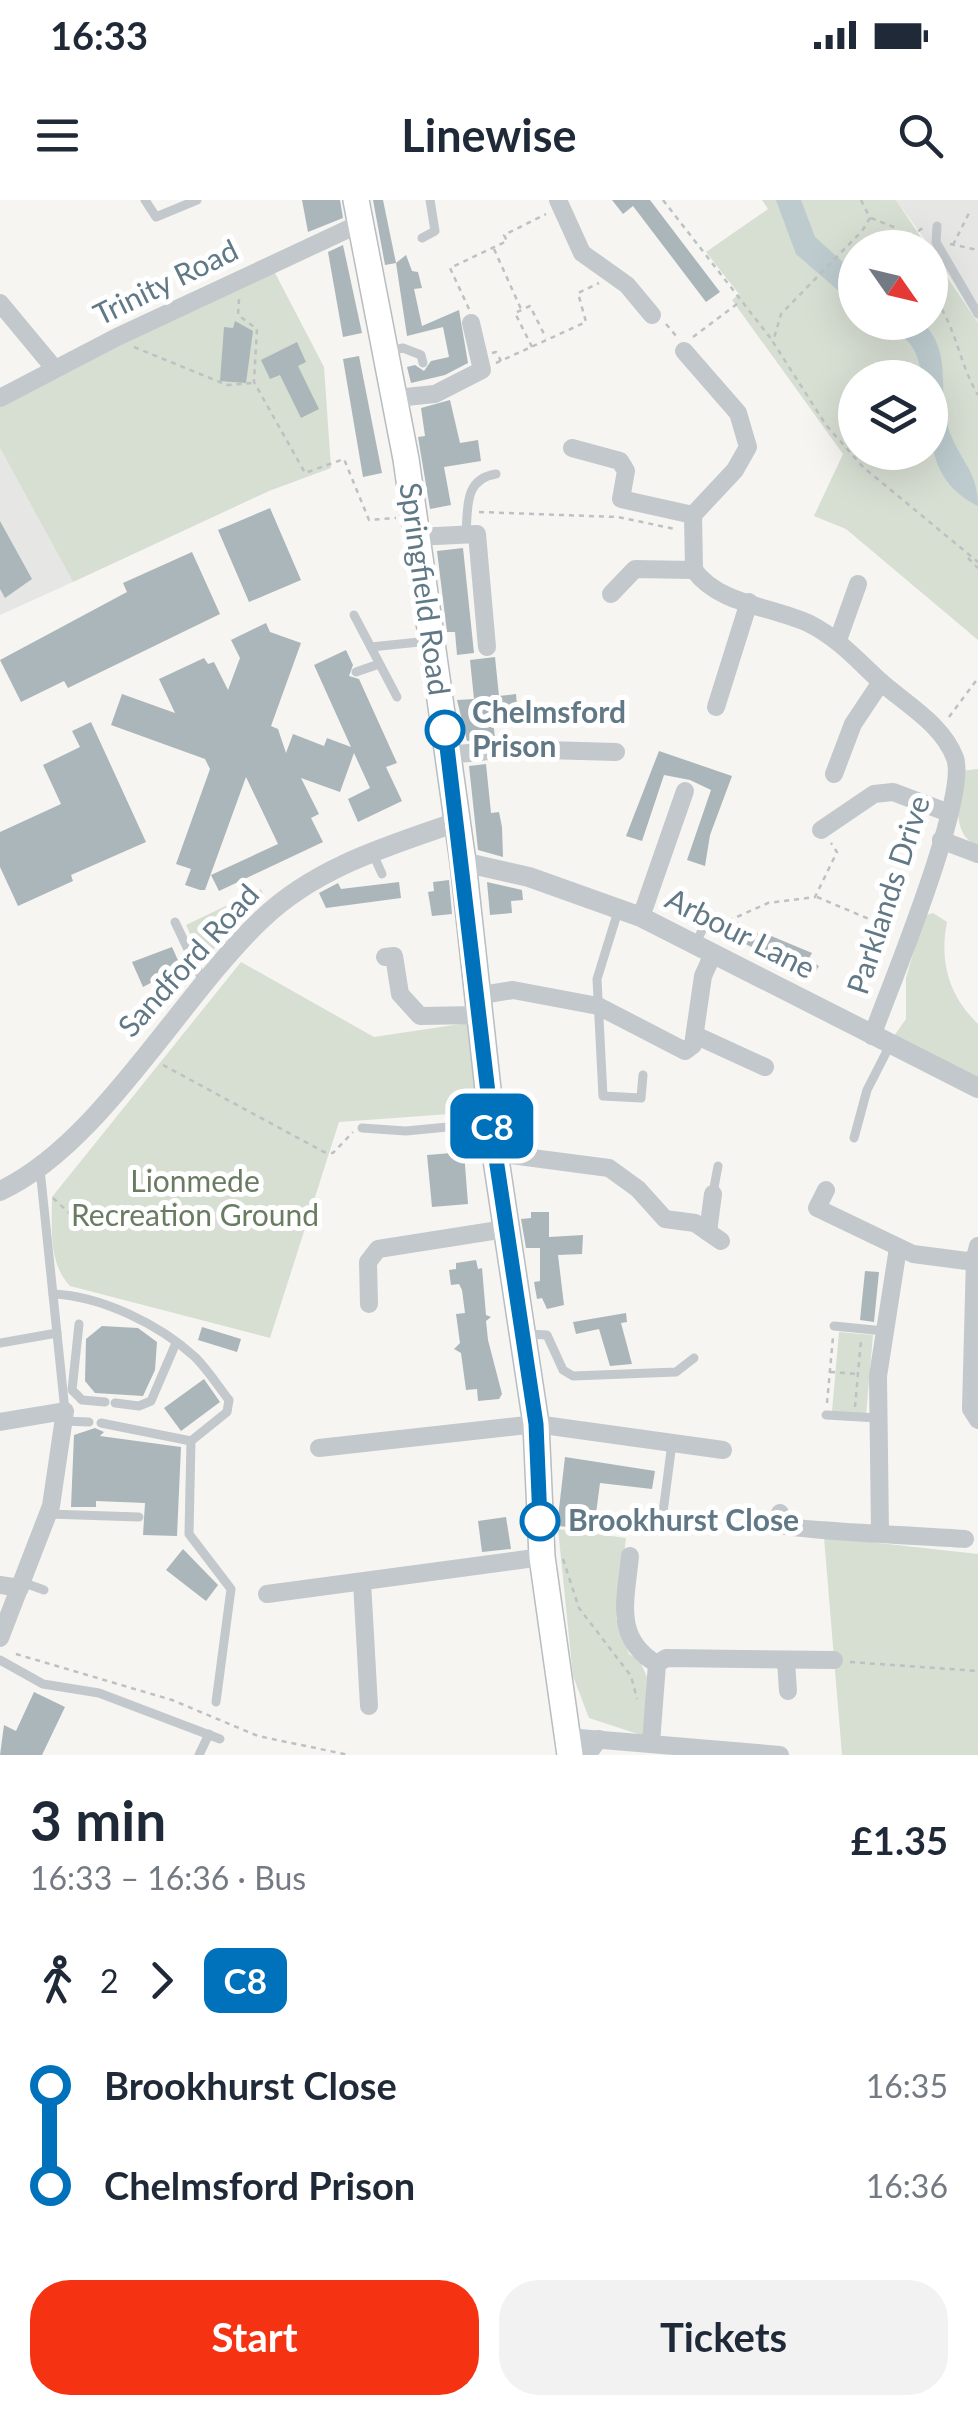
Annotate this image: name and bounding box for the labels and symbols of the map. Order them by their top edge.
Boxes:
north arrow [838,230,948,340]
street label: Trinity Road [87,231,243,332]
street label: Springfield Road [393,480,459,697]
place label: Chelmsford Prison [472,693,626,763]
marker: Chelmsford Prison [426,711,464,749]
street label: Parklands Drive [838,791,936,998]
street label: Sandford Road [110,876,265,1043]
street label: Arbour Lane [660,879,822,985]
line badge: C8 [447,1094,537,1158]
park label: Lionmede Recreation Ground [71,1162,319,1232]
place label: Brookhurst Close [568,1501,799,1537]
marker: Brookhurst Close [521,1502,559,1540]

